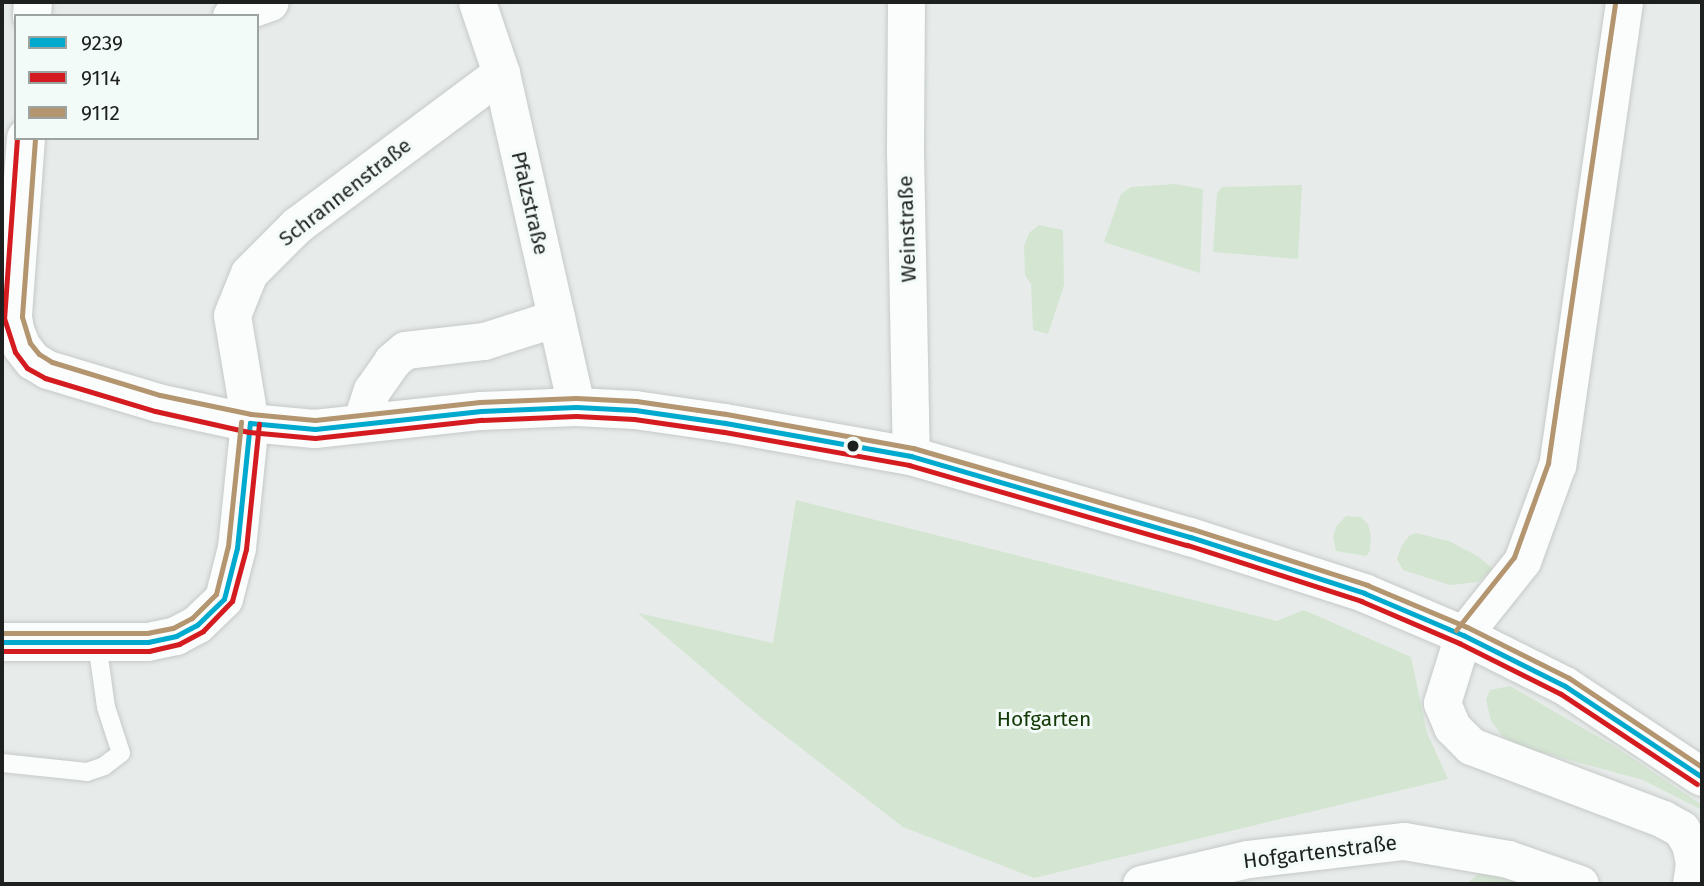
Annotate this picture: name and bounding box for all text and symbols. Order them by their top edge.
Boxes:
legend [14,14,259,140]
text: 9239 [81,30,123,56]
text: 9114 [81,65,121,91]
text: 9112 [81,100,120,126]
street label: Schrannenstraße [274,133,416,251]
street label: Pfalzstraße [506,149,554,257]
street label: Weinstraße [893,175,921,283]
unlabelled marker [846,439,860,453]
park label: Hofgarten [997,706,1091,732]
street label: Hofgartenstraße [1242,830,1398,874]

